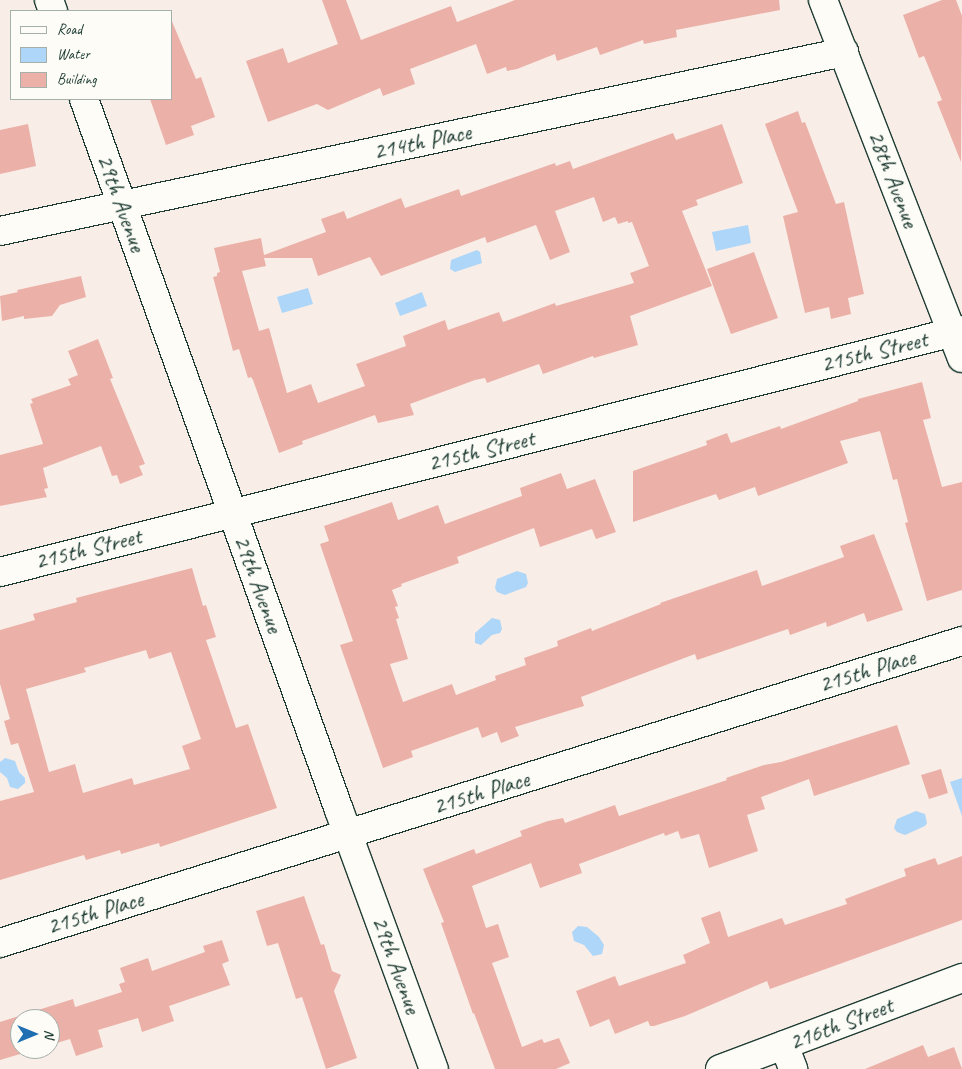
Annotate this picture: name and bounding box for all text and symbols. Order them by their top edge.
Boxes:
legend [10,10,172,100]
text: Road [57,20,82,39]
text: Water [57,45,90,64]
text: Building [57,70,96,89]
street label: 214th Place [370,118,474,166]
street label: 28th Avenue [861,127,925,231]
street label: 29th Avenue [90,150,152,256]
street label: 215th Street [817,325,931,379]
street label: 215th Street [424,424,538,478]
street label: 215th Street [31,522,145,576]
street label: 29th Avenue [227,531,289,637]
street label: 215th Place [815,643,919,699]
street label: 215th Place [429,765,533,821]
street label: 215th Place [43,885,147,941]
street label: 29th Avenue [365,912,427,1018]
street label: 216th Street [785,991,897,1057]
north arrow [10,1009,60,1059]
text: N [41,1030,58,1038]

